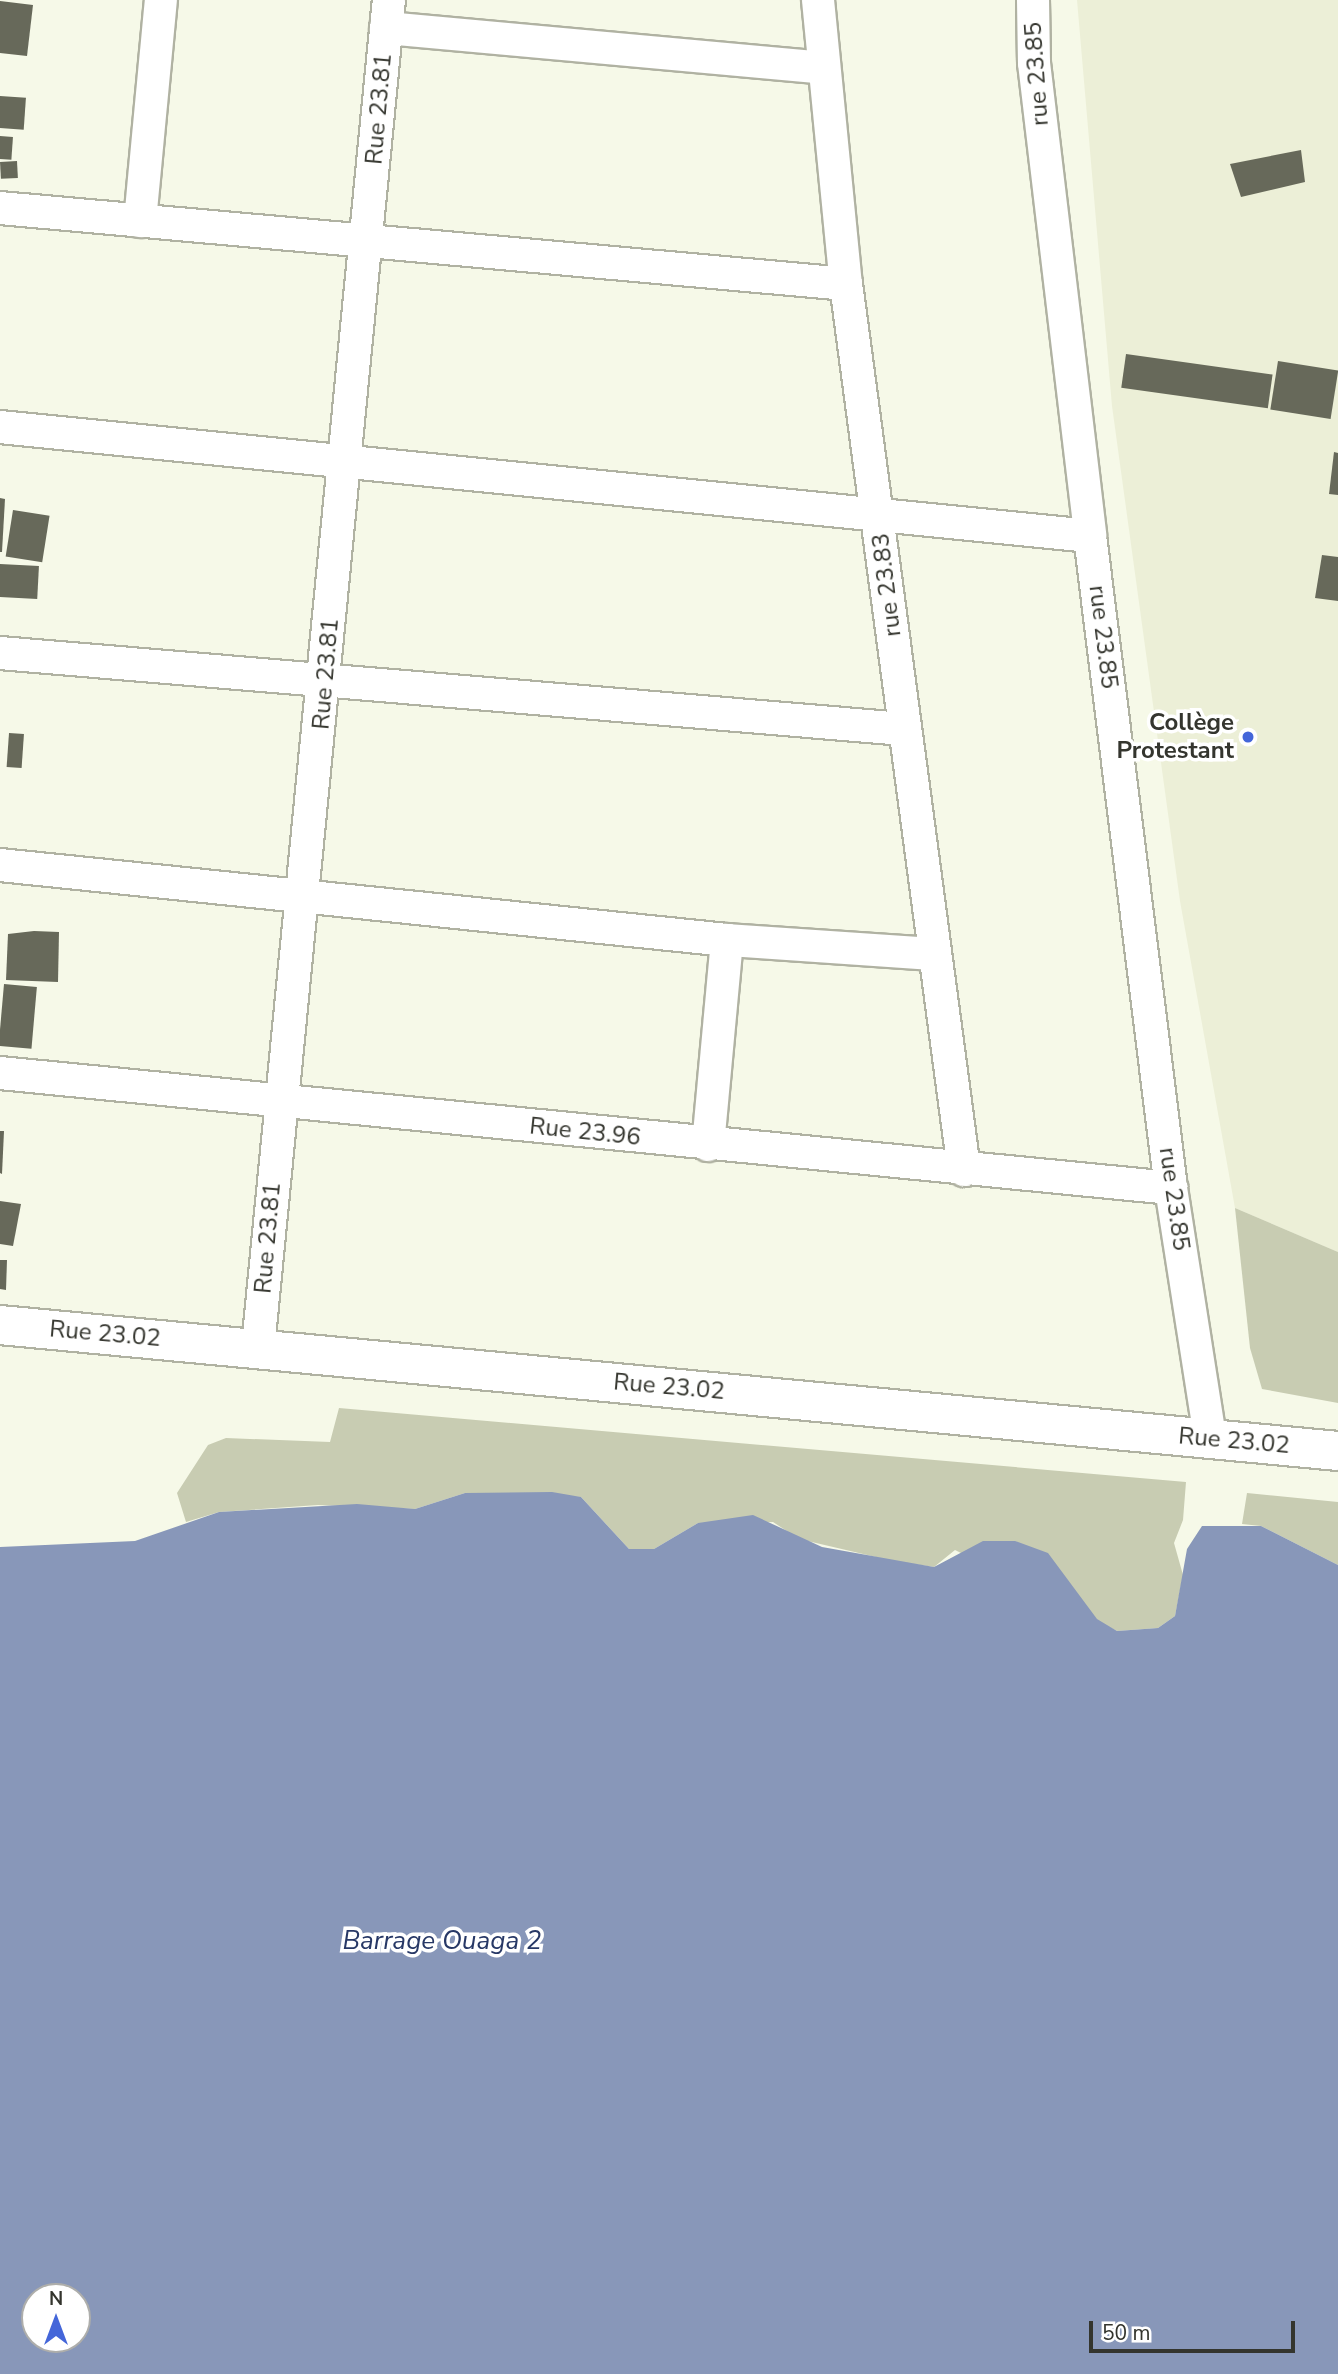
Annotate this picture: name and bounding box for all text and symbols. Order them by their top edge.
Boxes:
street label: rue 23.85 [1019,21,1055,127]
street label: Rue 23.81 [360,52,398,166]
street label: rue 23.83 [866,532,908,638]
street label: rue 23.85 [1082,584,1124,690]
street label: Rue 23.81 [307,617,345,731]
place label: Collège Protestant [1116,709,1234,765]
marker: Collège Protestant [1240,729,1256,745]
street label: Rue 23.96 [528,1112,642,1152]
street label: rue 23.85 [1152,1145,1196,1253]
street label: Rue 23.81 [249,1181,287,1295]
street label: Rue 23.02 [48,1315,162,1353]
street label: Rue 23.02 [612,1368,726,1406]
street label: Rue 23.02 [1177,1422,1291,1460]
water label: Barrage Ouaga 2 [343,1925,541,1957]
north arrow [21,2283,91,2353]
text: N [49,2286,63,2312]
scale bar [1093,2308,1300,2352]
text: 50 m [1102,2319,1151,2347]

